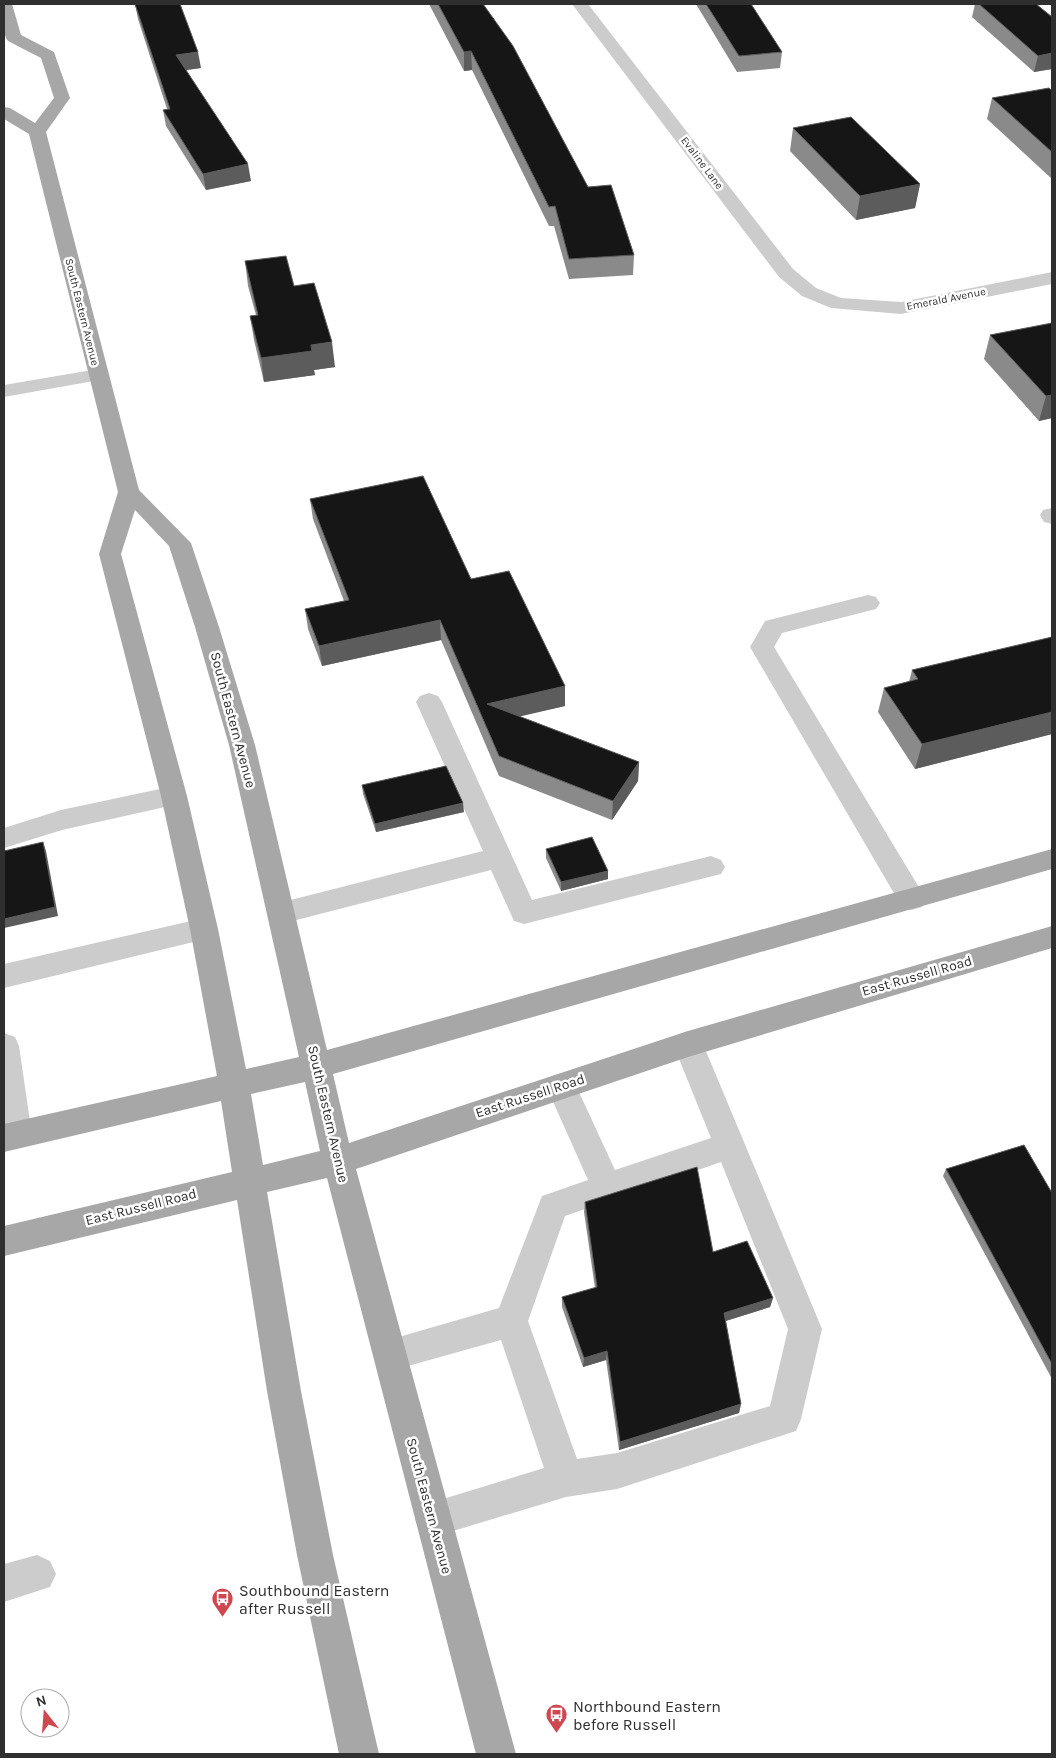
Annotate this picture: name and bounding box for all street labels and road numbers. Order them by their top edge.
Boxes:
street label: Evaline Lane [678,134,726,192]
street label: South Eastern Avenue [62,257,102,367]
street label: Emerald Avenue [905,285,987,313]
street label: South Eastern Avenue [207,650,259,790]
street label: East Russell Road [860,952,974,1000]
street label: South Eastern Avenue [304,1044,352,1184]
street label: East Russell Road [473,1070,587,1122]
street label: East Russell Road [84,1185,198,1229]
street label: South Eastern Avenue [403,1436,455,1576]

